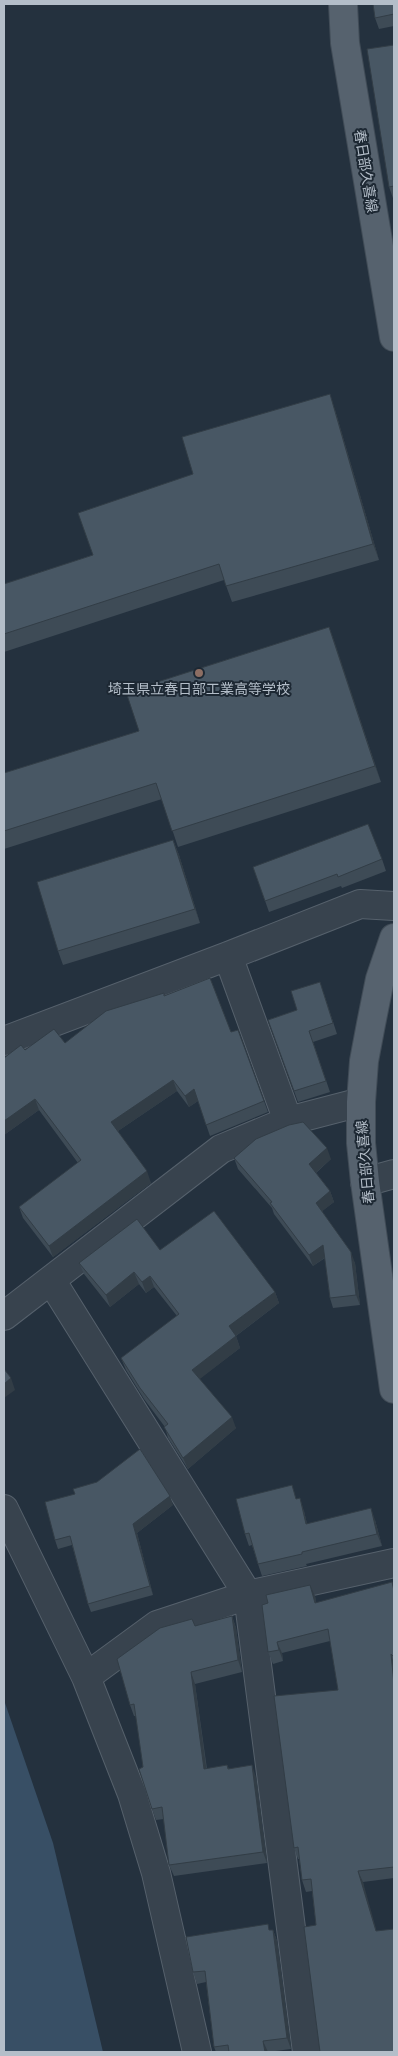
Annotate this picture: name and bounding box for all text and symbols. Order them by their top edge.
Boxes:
street label: 春日部久喜線 [352,128,380,214]
marker: 埼玉県立春日部工業高等学校 [193,667,205,679]
place label: 埼玉県立春日部工業高等学校 [108,681,290,697]
street label: 春日部久喜線 [353,1119,377,1205]

